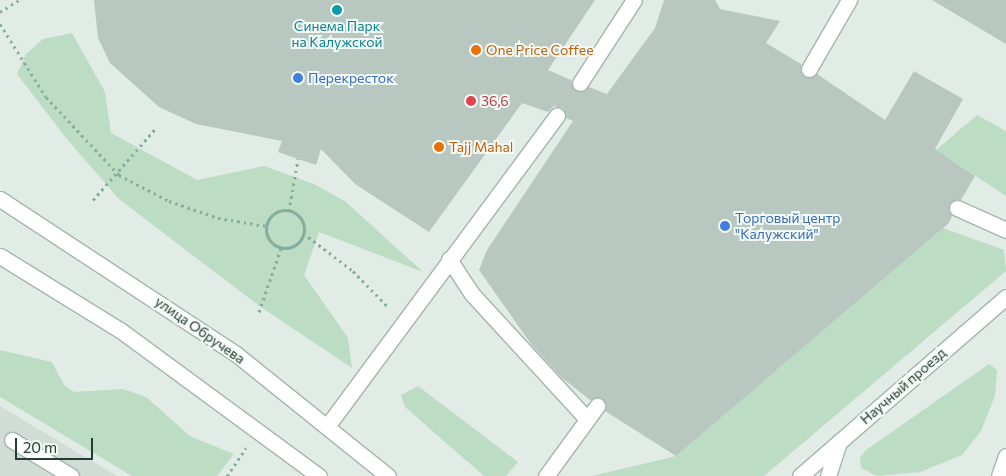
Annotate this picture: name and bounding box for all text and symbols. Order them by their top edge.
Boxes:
marker: Синема Парк на Калужской [331,4,343,16]
place label: Синема Парк на Калужской [291,18,383,50]
place label: One Price Coffee [486,42,594,58]
marker: One Price Coffee [470,44,482,56]
place label: Перекресток [308,70,394,86]
marker: Перекресток [292,72,304,84]
place label: 36,6 [481,93,509,109]
marker: 36,6 [465,95,477,107]
place label: Tajj Mahal [449,139,513,155]
marker: Tajj Mahal [433,141,445,153]
place label: Торговый центр "Калужский" [735,210,840,242]
marker: Торговый центр "Калужский" [719,220,731,232]
street label: улица Обручева [152,293,248,367]
street label: Научный проезд [857,344,949,428]
scale bar [18,428,95,460]
text: 20 m [23,438,57,456]

